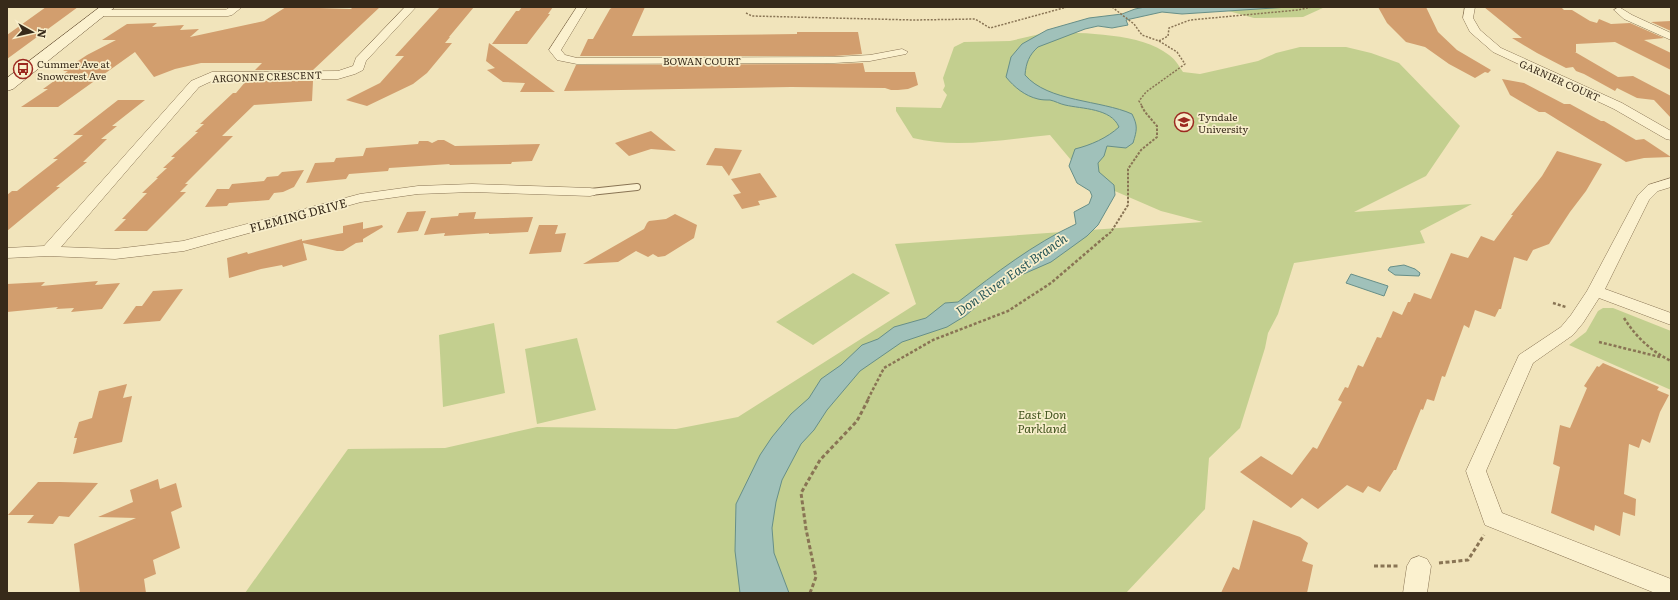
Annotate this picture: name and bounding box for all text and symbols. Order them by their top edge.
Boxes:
north arrow [12,12,52,52]
text: N [34,28,51,39]
street label: BOWAN COURT [663,53,741,68]
place label: Cummer Ave at Snowcrest Ave [37,56,110,83]
street label: GARNIER COURT [1517,56,1603,104]
bus stop icon: Cummer Ave at Snowcrest Ave [12,58,34,80]
street label: ARGONNE CRESCENT [212,67,322,85]
place label: Tyndale University [1198,109,1249,136]
school or university icon: Tyndale University [1173,111,1195,133]
street label: FLEMING DRIVE [247,193,349,237]
water label: Don River East Branch [951,228,1071,320]
park label: East Don Parkland [1017,405,1067,437]

